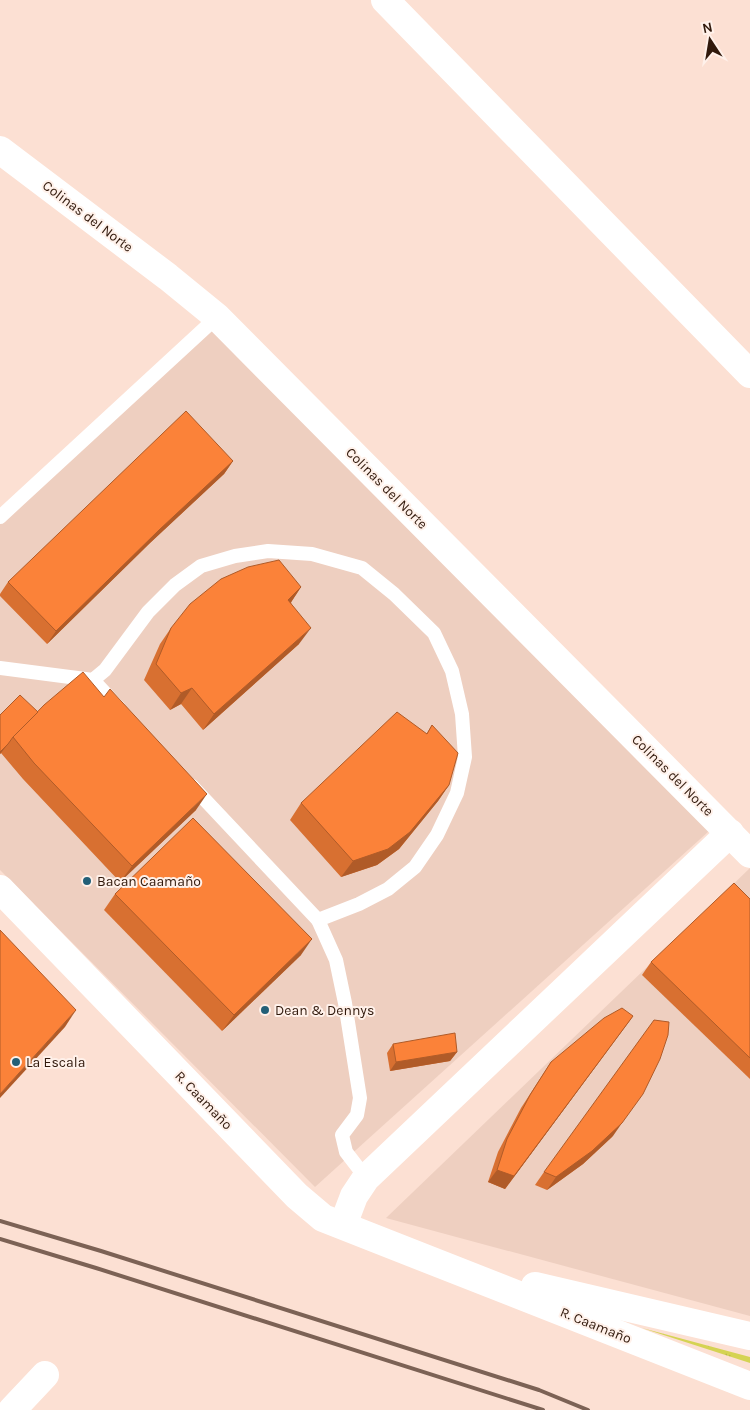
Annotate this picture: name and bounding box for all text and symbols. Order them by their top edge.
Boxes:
north arrow [685,15,735,65]
text: N [701,18,714,37]
street label: Colinas del Norte [39,177,136,256]
street label: Colinas del Norte [342,444,431,533]
street label: Colinas del Norte [628,731,717,820]
place label: Bacan Caamaño [97,873,201,890]
marker: Bacan Caamaño [81,875,93,887]
place label: Dean & Dennys [275,1002,374,1019]
marker: Dean & Dennys [259,1004,271,1016]
place label: La Escala [26,1054,85,1071]
marker: La Escala [10,1056,22,1068]
street label: R. Caamaño [171,1067,236,1133]
street label: R. Caamaño [558,1303,634,1347]

